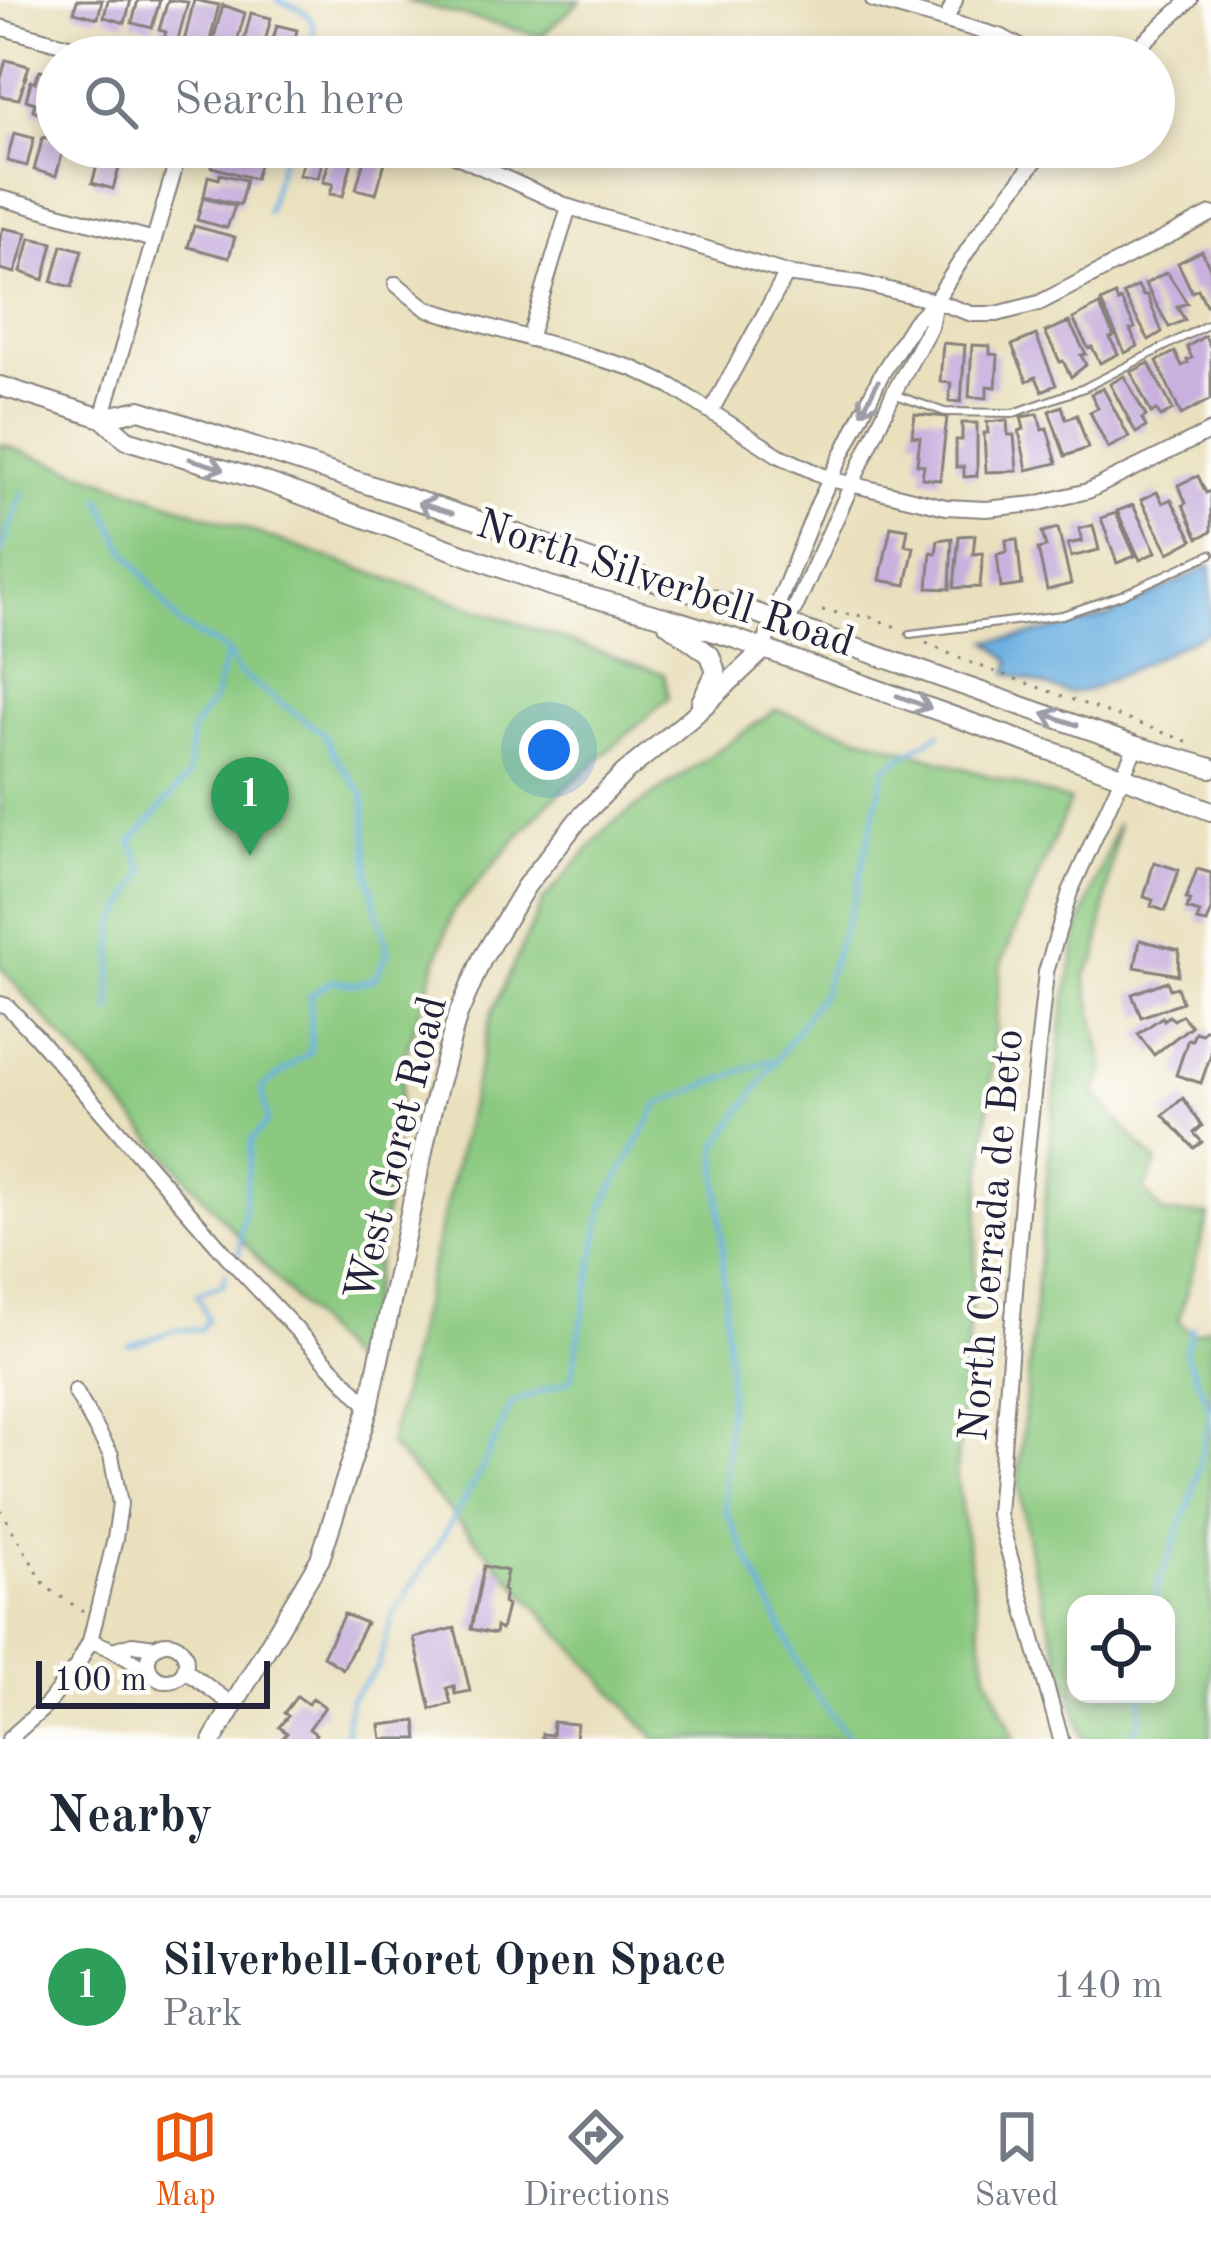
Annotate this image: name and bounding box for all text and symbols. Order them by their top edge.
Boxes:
search box [36,36,1175,168]
icon: search [78,69,144,135]
text: Search here [174,79,404,124]
one-way arrow [857,379,880,414]
one-way arrow [187,454,225,476]
one-way arrow [417,496,455,518]
street label: North Silverbell Road [471,504,859,666]
one-way arrow [895,693,932,714]
one-way arrow [1042,707,1079,728]
your location [519,720,579,780]
pin: 1 [211,757,289,856]
street label: West Goret Road [340,992,456,1306]
street label: North Cerrada de Beto [954,1027,1032,1443]
map controls [1067,1595,1175,1703]
button: locate [1067,1595,1175,1703]
scale bar [36,1655,270,1708]
text: 100 m [54,1665,147,1698]
text: Nearby [48,1792,213,1843]
text: Silverbell-Goret Open Space [162,1940,726,1985]
text: 1 [76,1967,98,2006]
text: 140 m [1053,1967,1163,2006]
text: Park [162,1995,242,2034]
tab: Map [152,2104,218,2217]
tab: Directions [523,2104,670,2217]
tab: Saved [975,2104,1059,2217]

